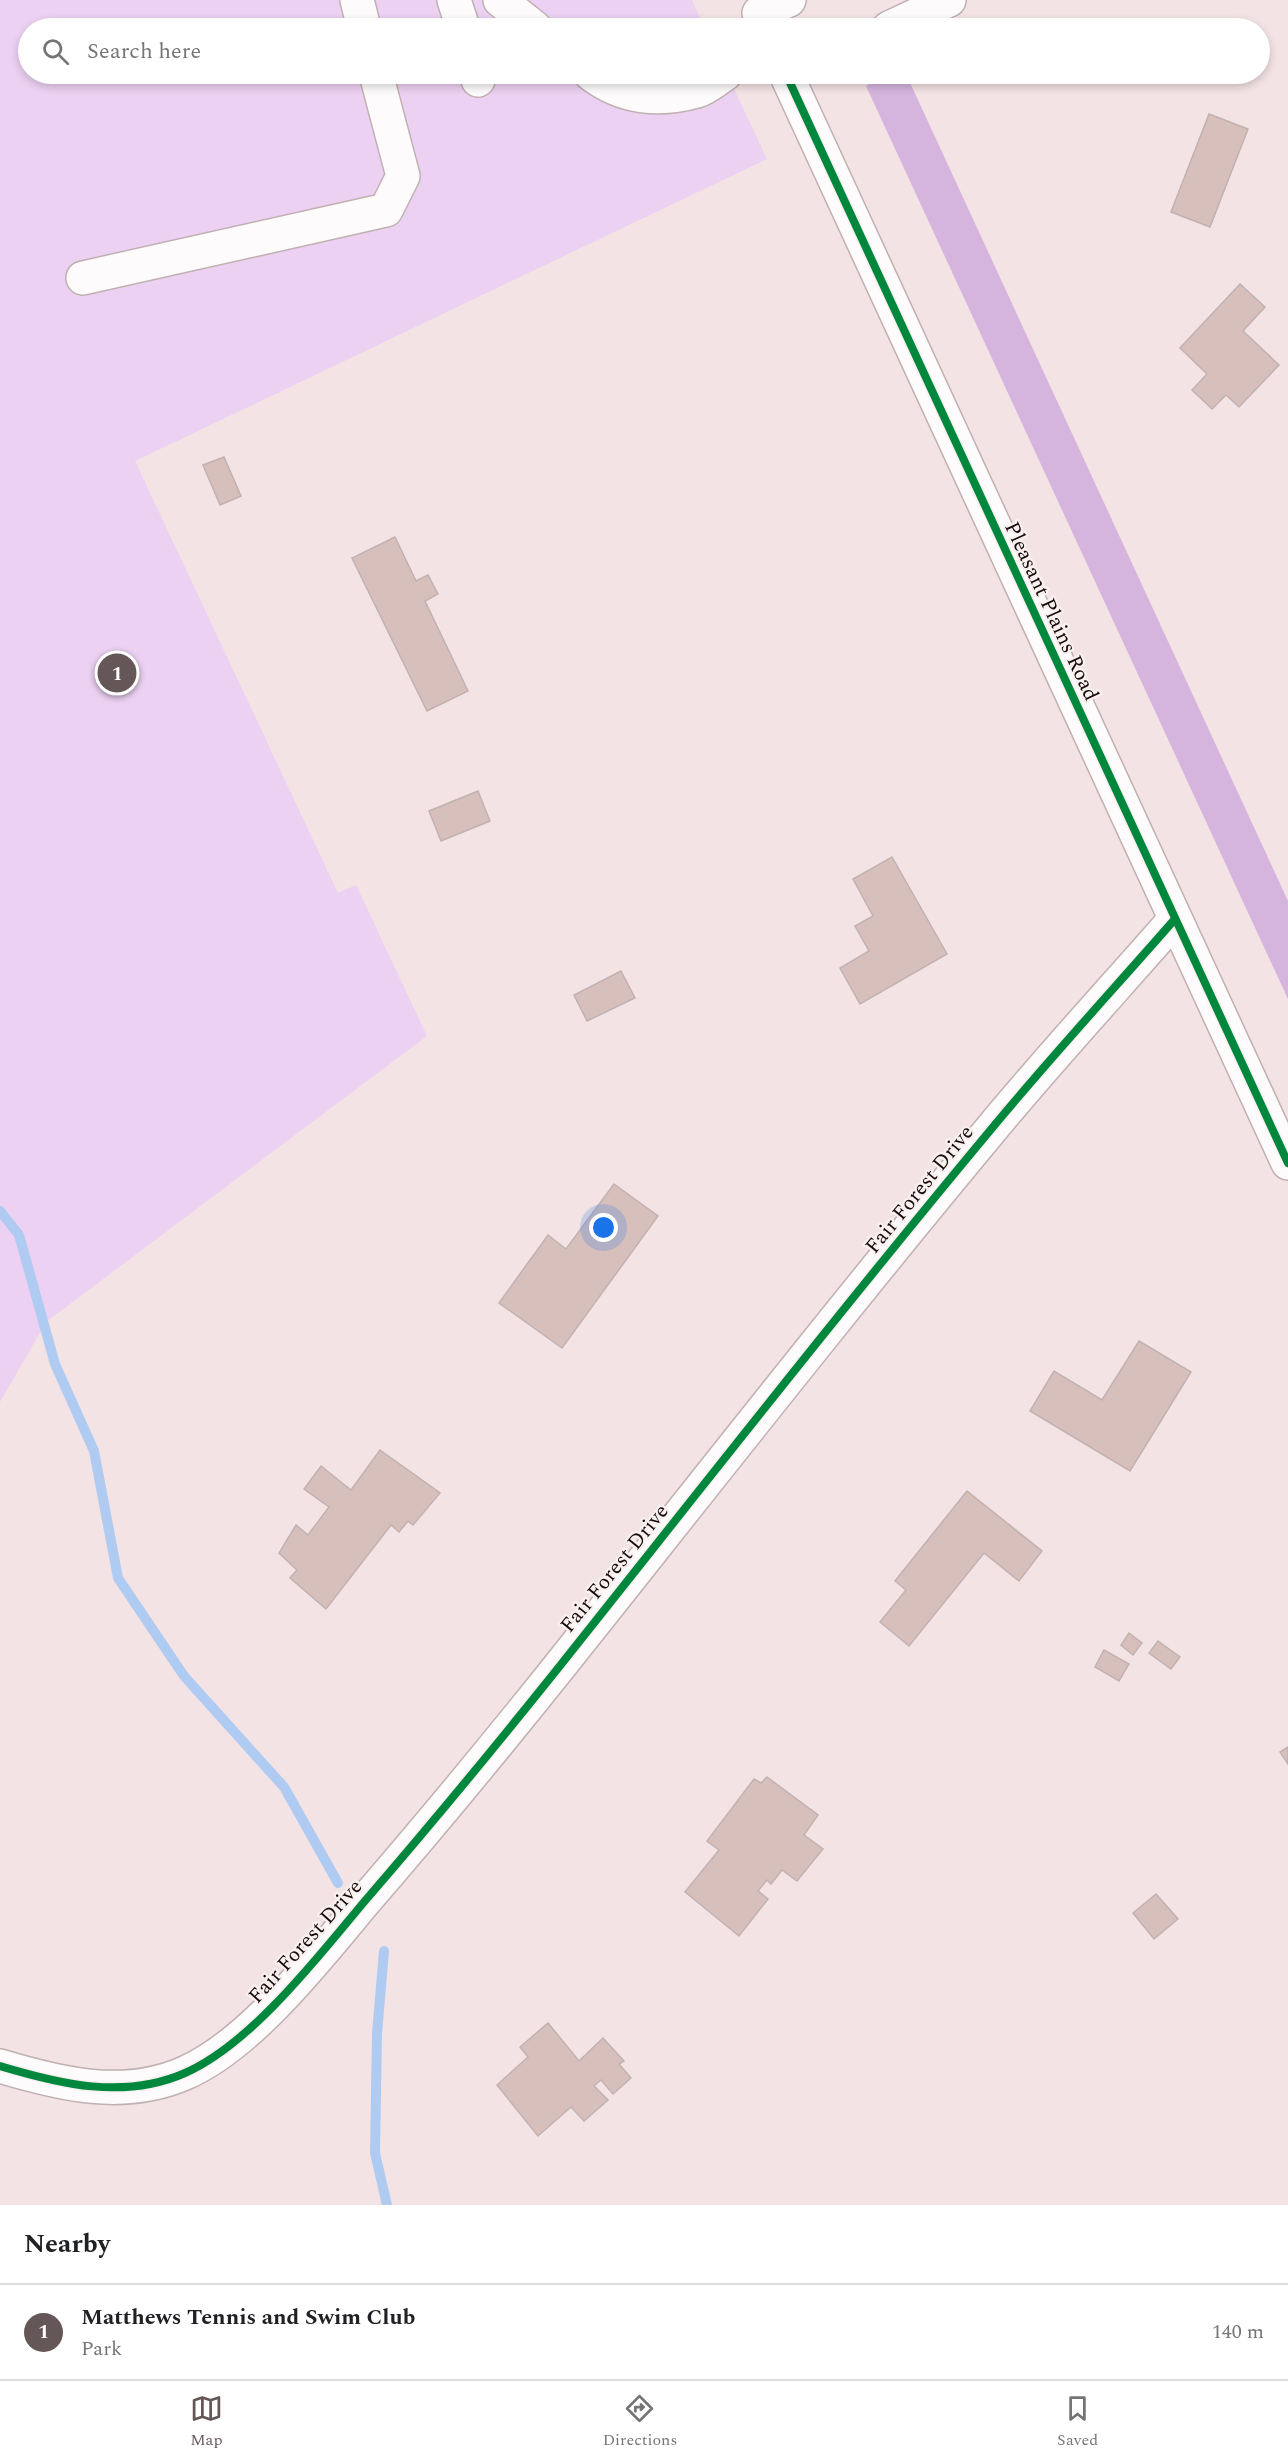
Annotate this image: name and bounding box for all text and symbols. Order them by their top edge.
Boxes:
search box [18,18,1270,84]
icon: search [39,35,72,68]
text: Search here [87,35,201,68]
street label: Pleasant Plains Road [995,516,1107,706]
pin: 1 [98,650,136,696]
street label: Fair Forest Drive [858,1118,982,1261]
your location [589,1213,618,1242]
street label: Fair Forest Drive [553,1497,677,1640]
street label: Fair Forest Drive [241,1872,370,2011]
text: Nearby [24,2224,110,2264]
text: Matthews Tennis and Swim Club [81,2301,415,2334]
text: 1 [38,2317,49,2347]
text: 140 m [1212,2317,1264,2347]
text: Park [81,2334,122,2364]
tab: Map [190,2392,223,2452]
tab: Directions [603,2392,677,2452]
tab: Saved [1057,2392,1098,2452]

